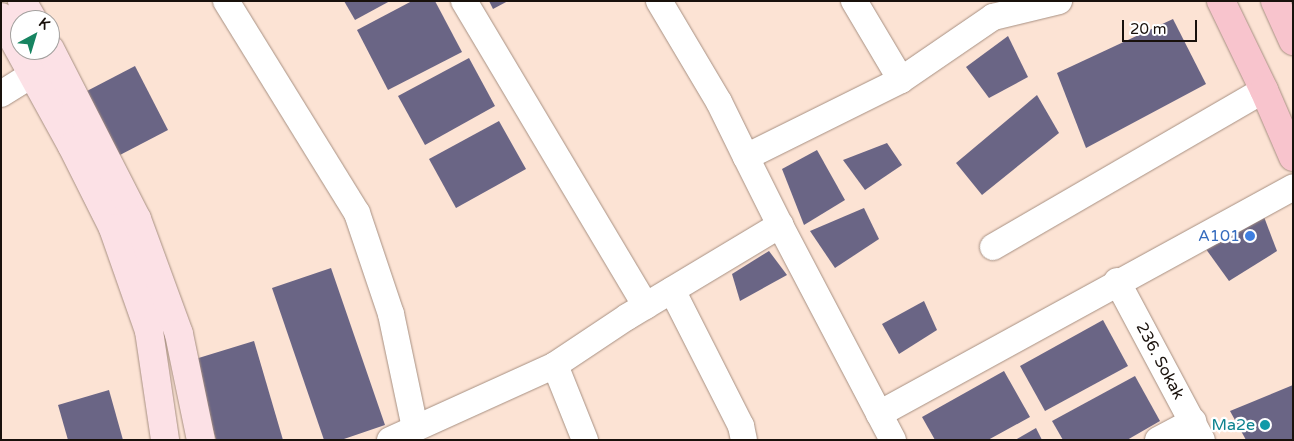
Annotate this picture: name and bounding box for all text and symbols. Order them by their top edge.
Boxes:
north arrow [10,10,60,60]
scale bar [1124,10,1199,42]
text: K [35,14,53,33]
text: 20 m [1130,20,1167,38]
place label: A101 [1198,226,1240,246]
marker: A101 [1244,230,1256,242]
street label: 236. Sokak [1132,319,1188,403]
place label: Ma2e [1211,415,1255,435]
marker: Ma2e [1259,419,1271,431]

